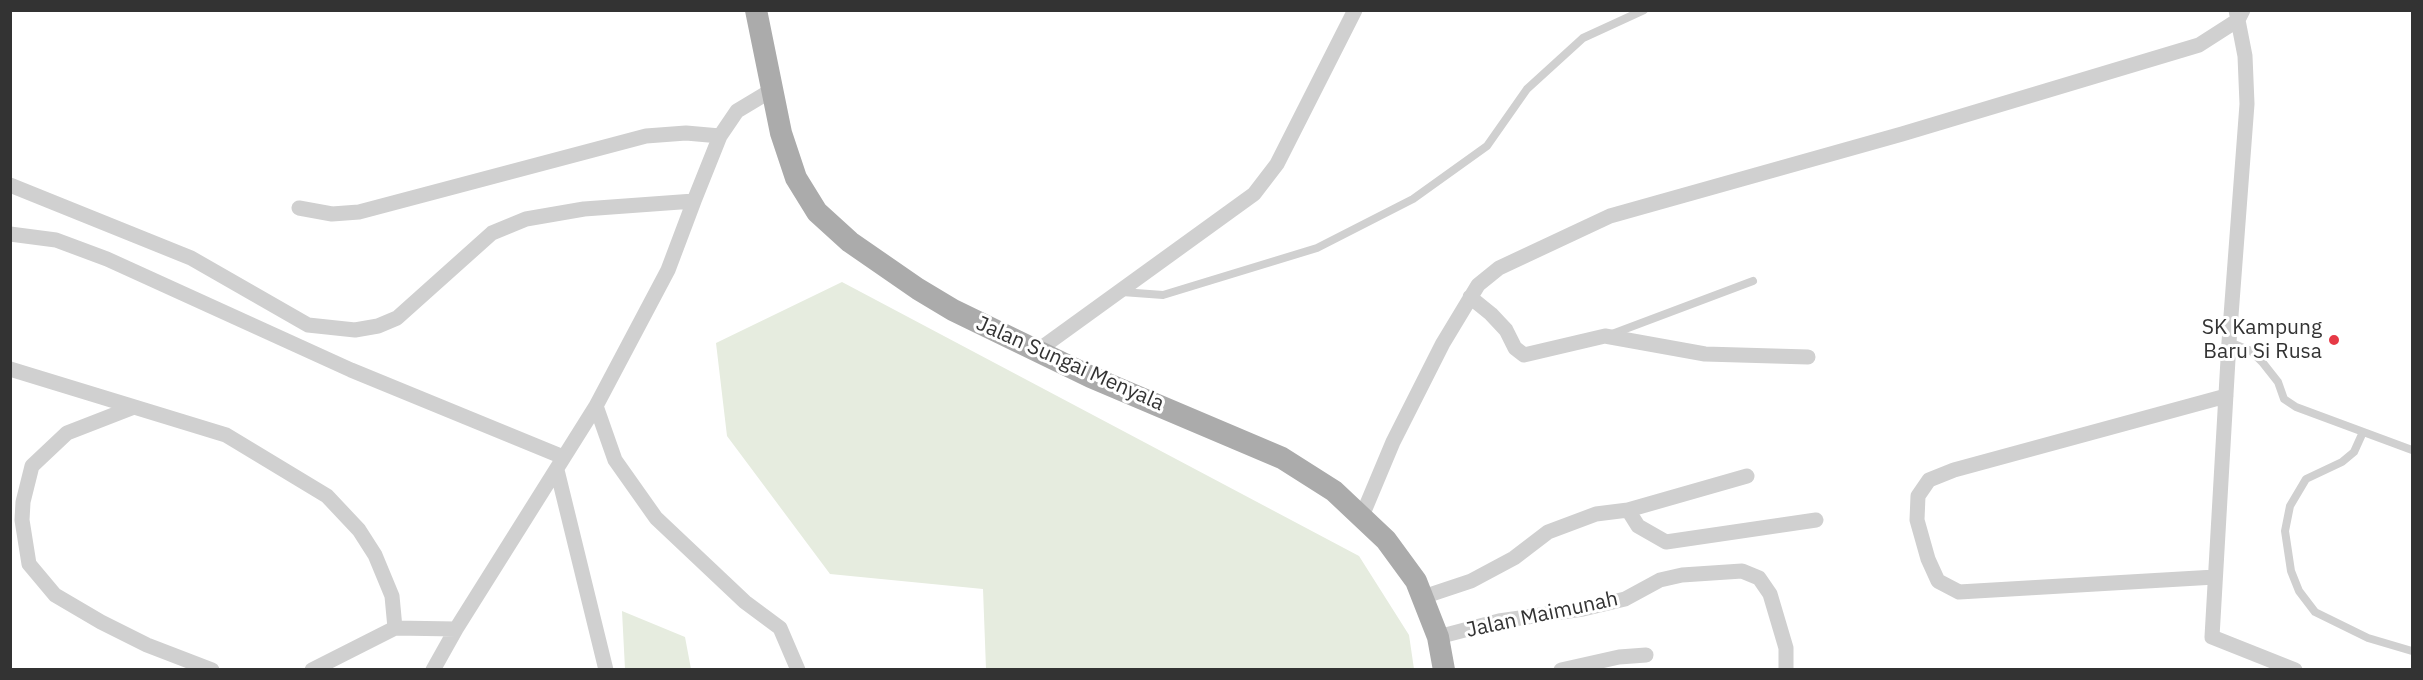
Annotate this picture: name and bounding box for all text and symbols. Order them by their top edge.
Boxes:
street label: Jalan Sungai Menyala [972,311,1168,417]
place label: SK Kampung Baru Si Rusa [2202,315,2322,365]
marker: SK Kampung Baru Si Rusa [2327,333,2341,347]
street label: Jalan Maimunah [1464,587,1620,643]

